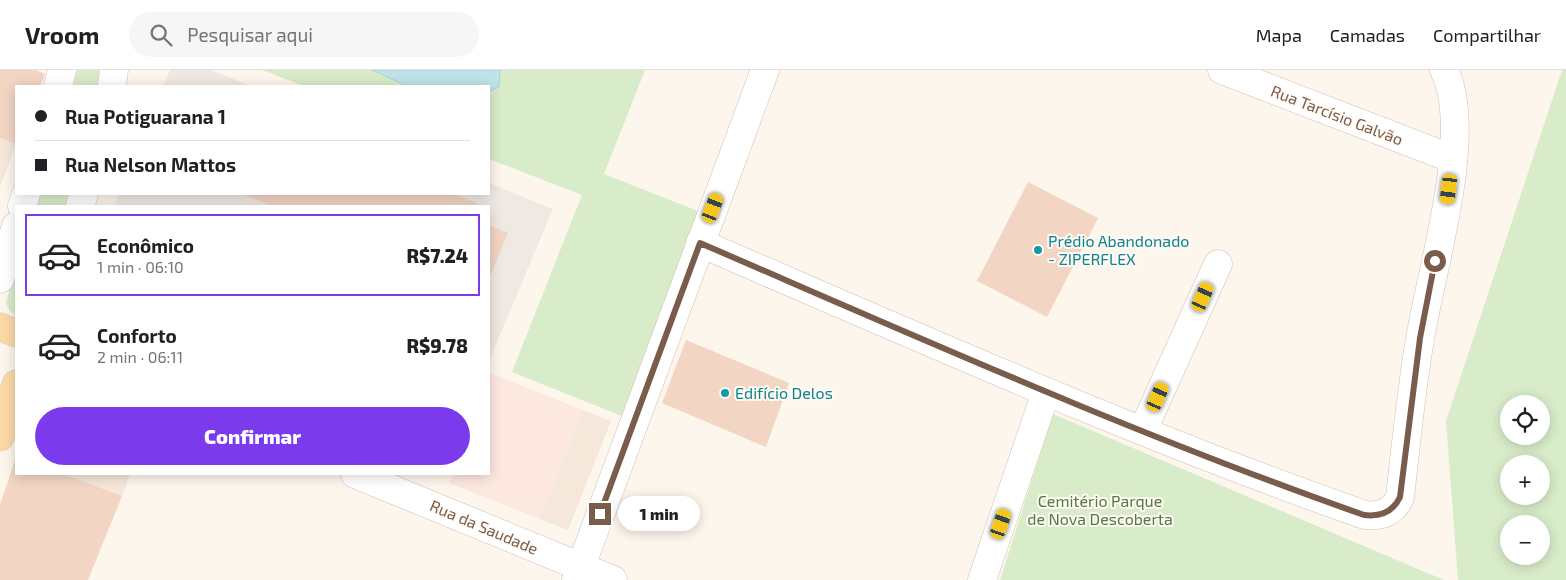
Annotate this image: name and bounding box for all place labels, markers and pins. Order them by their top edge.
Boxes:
place label: Prédio Abandonado - ZIPERFLEX [1048,231,1189,268]
marker: Prédio Abandonado - ZIPERFLEX [1032,244,1044,256]
place label: Edifício Delos [735,383,833,402]
marker: Edifício Delos [719,387,731,399]

